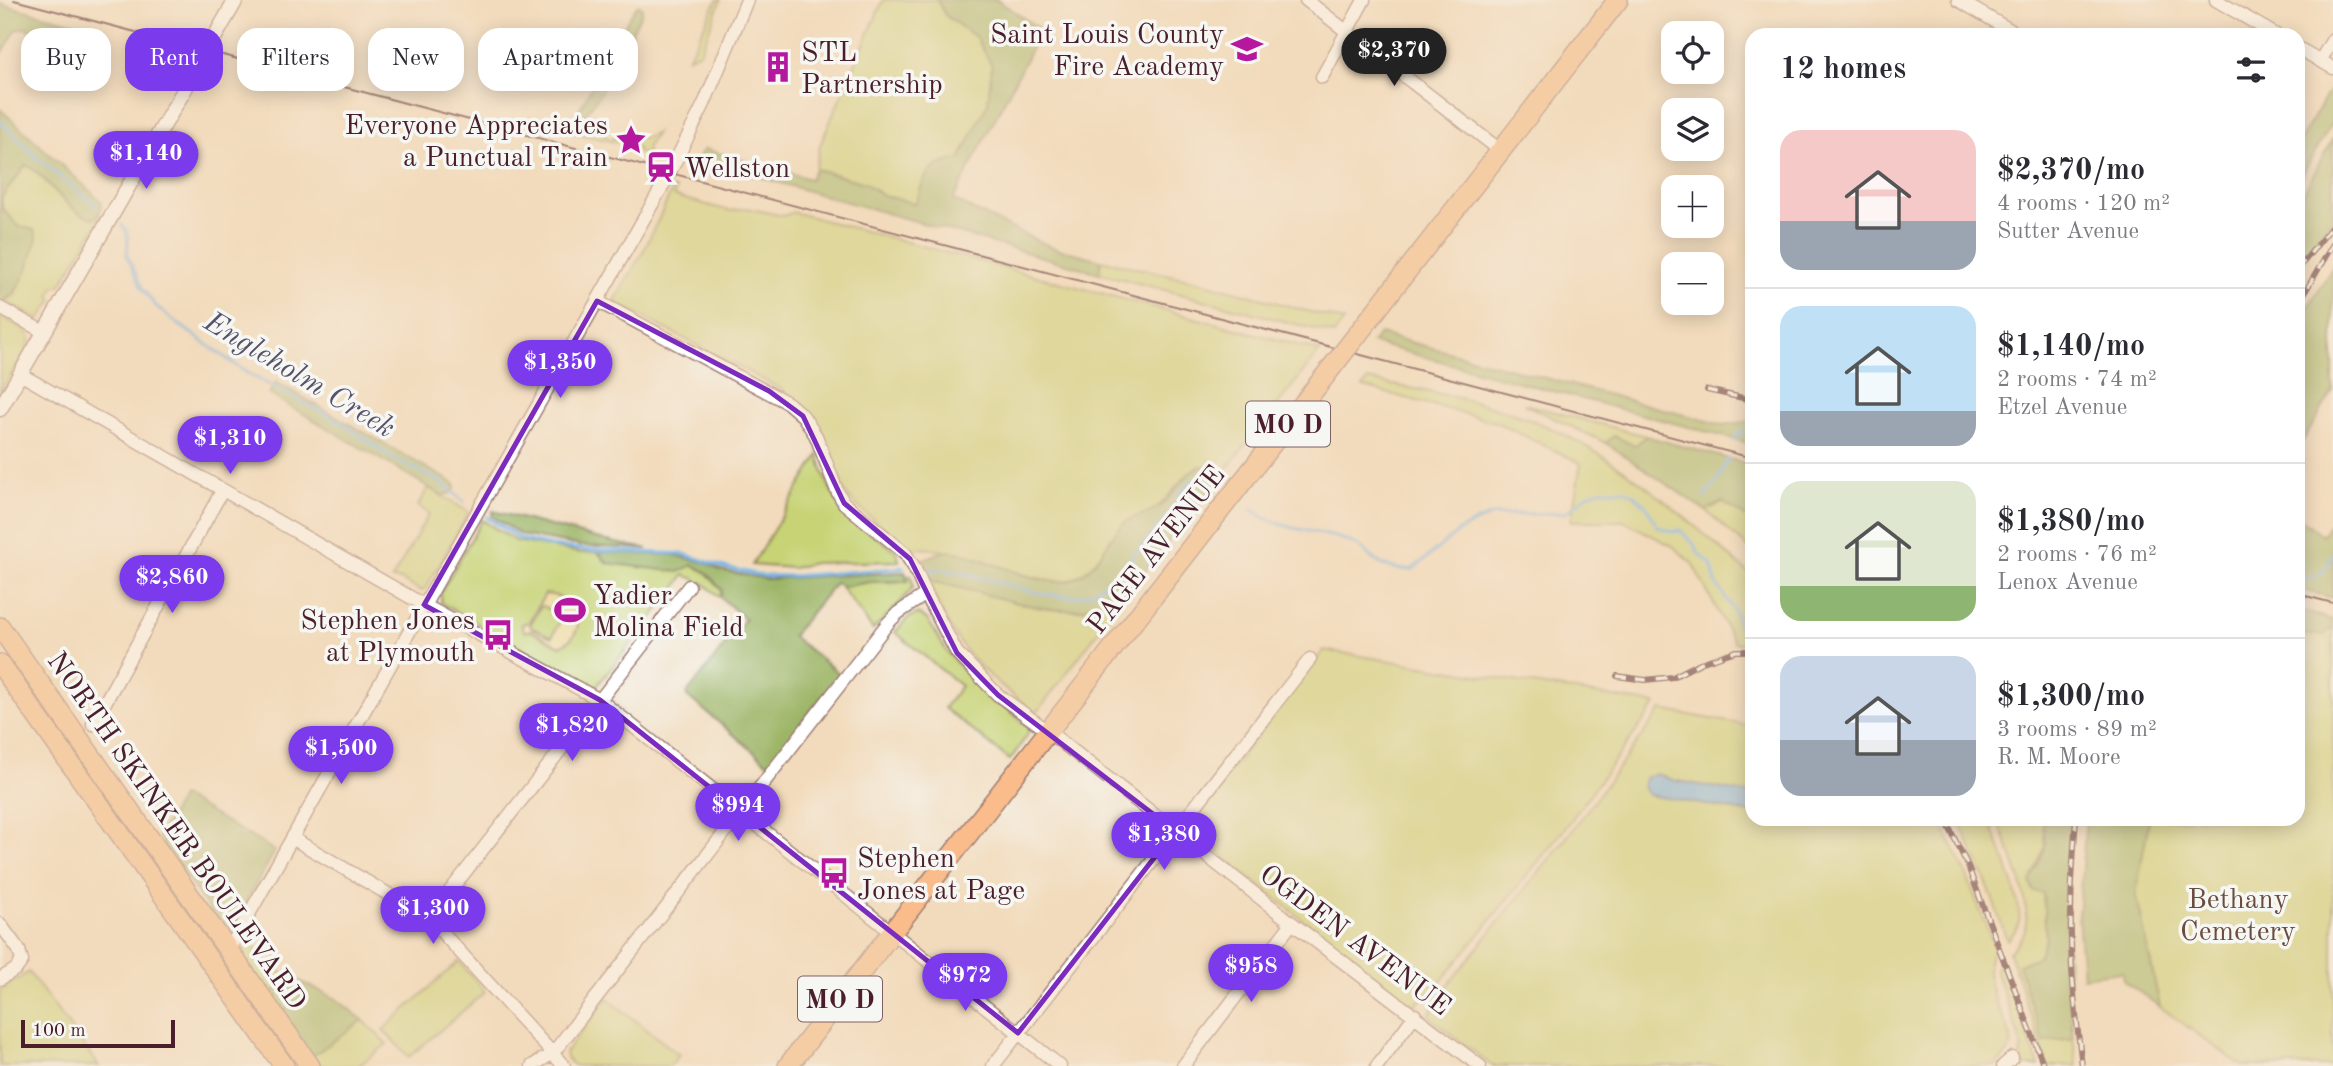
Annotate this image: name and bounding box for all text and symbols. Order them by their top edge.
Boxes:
map controls [1661,21,1724,315]
button: locate [1661,21,1724,84]
place label: Saint Louis County Fire Academy [990,22,1224,82]
chip: Buy [21,28,111,91]
chip: Rent [125,28,223,91]
chip: Filters [237,28,354,91]
chip: New [368,28,464,91]
chip: Apartment [478,28,638,91]
pin: $2,370 [1337,28,1451,88]
school or university icon: Saint Louis County Fire Academy [1230,32,1264,66]
text: $2,370 [1357,39,1431,62]
place label: STL Partnership [801,40,943,100]
building icon: STL Partnership [761,50,795,84]
icon: filters [2232,51,2270,89]
text: 12 homes [1780,55,1906,85]
button: layers [1661,98,1724,161]
place label: Everyone Appreciates a Punctual Train [344,113,608,173]
place icon: Everyone Appreciates a Punctual Train [614,123,648,157]
pin: $1,140 [89,132,203,191]
text: $1,140 [109,142,183,165]
station icon: Wellston [644,150,678,184]
place label: Wellston [684,156,790,184]
text: $2,370/mo [1997,156,2145,186]
icon: home [1836,158,1920,242]
button: + [1661,175,1724,238]
text: 4 rooms · 120 m² [1997,192,2170,215]
text: Sutter Avenue [1997,220,2139,243]
button: − [1661,252,1724,315]
water label: Engleholm Creek [198,307,399,444]
text: $1,140/mo [1997,332,2145,362]
icon: home [1836,334,1920,418]
pin: $1,350 [503,340,617,400]
text: $1,350 [523,351,597,374]
text: 2 rooms · 74 m² [1997,368,2157,391]
text: Etzel Avenue [1997,396,2127,419]
road number: MO D [1246,402,1330,446]
pin: $1,310 [173,416,287,476]
text: $1,310 [193,427,267,450]
street label: PAGE AVENUE [1083,462,1231,640]
text: $1,380/mo [1997,507,2145,537]
icon: home [1836,509,1920,593]
text: 2 rooms · 76 m² [1997,543,2157,566]
pin: $2,860 [115,556,229,615]
text: $2,860 [135,566,209,589]
text: Lenox Avenue [1997,571,2138,594]
place label: Yadier Molina Field [593,583,744,643]
sports icon: Yadier Molina Field [553,593,587,627]
place label: Stephen Jones at Plymouth [300,608,475,668]
bus stop icon: Stephen Jones at Plymouth [481,618,515,652]
street label: NORTH SKINKER BOULEVARD [41,648,310,1016]
text: $1,300/mo [1997,682,2145,712]
icon: home [1836,684,1920,768]
pin: $1,820 [515,704,629,763]
text: $1,820 [535,714,609,737]
text: 3 rooms · 89 m² [1997,718,2157,741]
pin: $1,500 [284,726,398,786]
text: $1,500 [304,737,378,760]
text: R. M. Moore [1997,746,2121,769]
pin: $994 [697,784,779,843]
text: $994 [711,794,765,817]
pin: $1,380 [1107,812,1221,872]
text: $1,380 [1127,823,1201,846]
place label: Stephen Jones at Page [857,846,1025,906]
bus stop icon: Stephen Jones at Page [817,856,851,890]
street label: OGDEN AVENUE [1254,861,1455,1022]
pin: $1,300 [376,886,490,946]
park label: Bethany Cemetery [2180,887,2296,947]
text: $1,300 [396,897,470,920]
pin: $958 [1210,944,1292,1004]
pin: $972 [924,954,1006,1013]
text: $958 [1224,955,1278,978]
text: $972 [938,964,992,987]
road number: MO D [798,976,882,1022]
scale bar [21,1017,175,1049]
text: 100 m [32,1022,85,1041]

